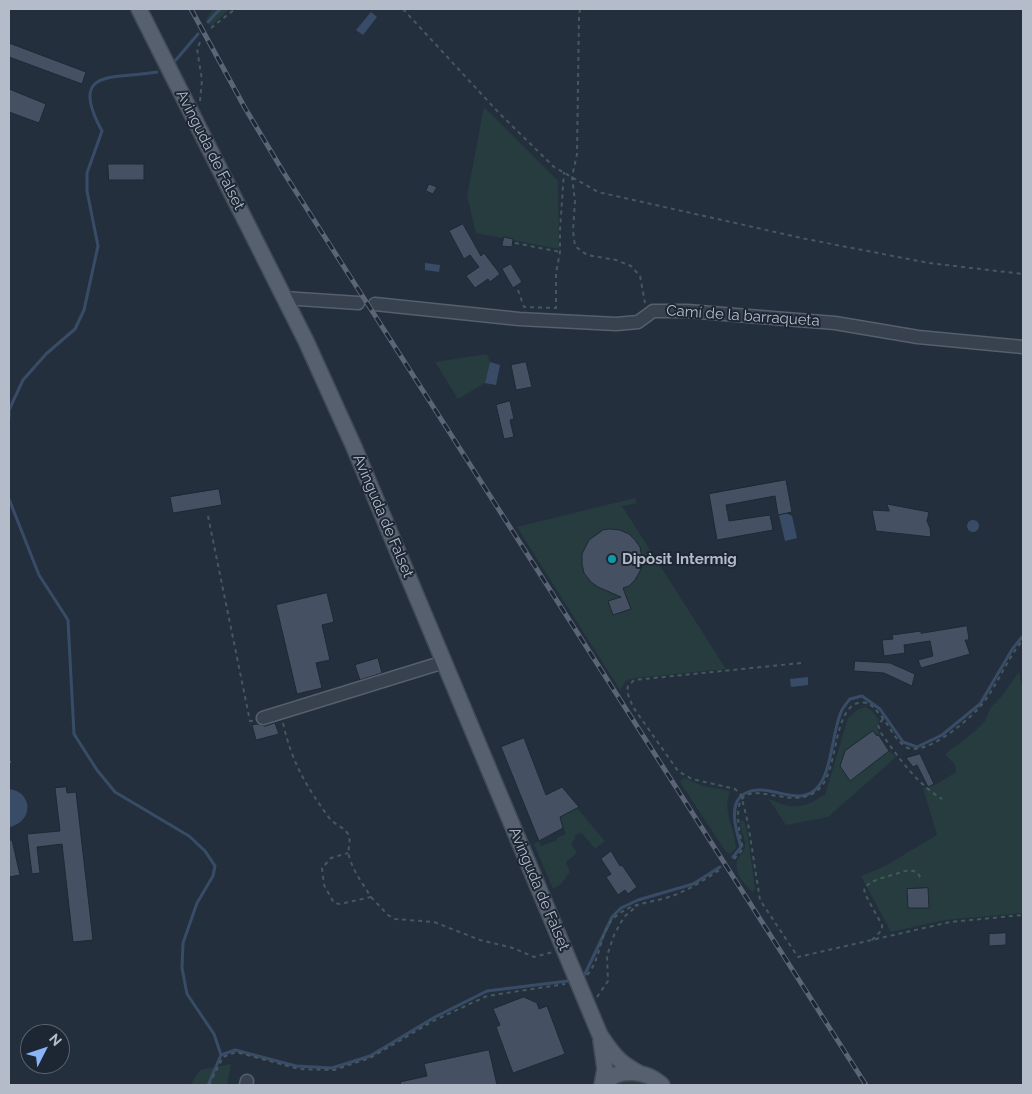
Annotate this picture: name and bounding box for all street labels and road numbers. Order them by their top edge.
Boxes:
street label: Avinguda de Falset [172,87,248,213]
street label: Camí de la barraqueta [666,302,820,330]
street label: Avinguda de Falset [349,452,417,580]
street label: Avinguda de Falset [505,825,573,953]

